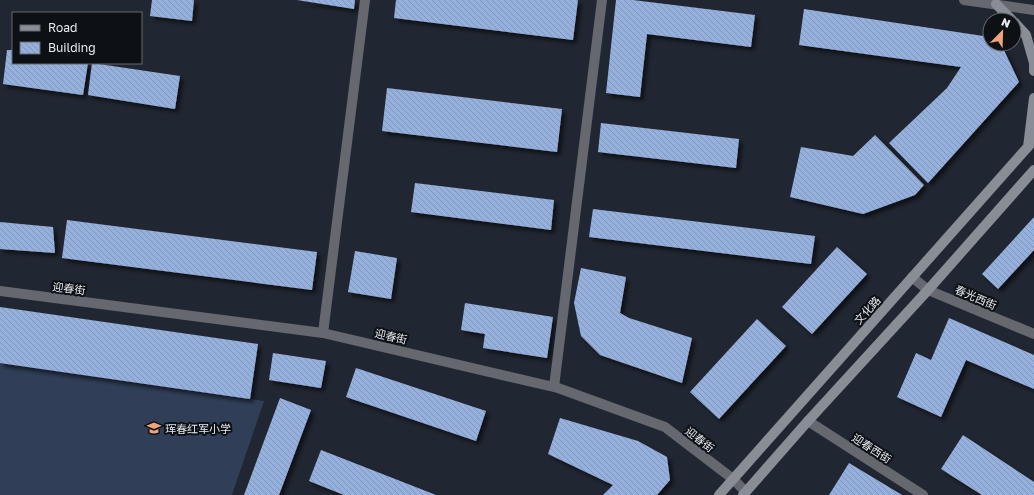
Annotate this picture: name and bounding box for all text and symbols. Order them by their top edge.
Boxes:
legend [12,12,142,64]
north arrow [982,12,1022,52]
text: N [1000,15,1012,30]
text: Road [48,20,77,35]
text: Building [48,40,96,55]
street label: 迎春街 [52,280,86,296]
street label: 春光西街 [953,282,999,312]
street label: 文化路 [851,293,883,327]
street label: 迎春街 [373,326,409,346]
school or university icon: 珲春红军小学 [146,420,162,436]
place label: 珲春红军小学 [165,422,231,435]
street label: 迎春街 [683,424,717,454]
street label: 迎春西街 [850,431,894,465]

